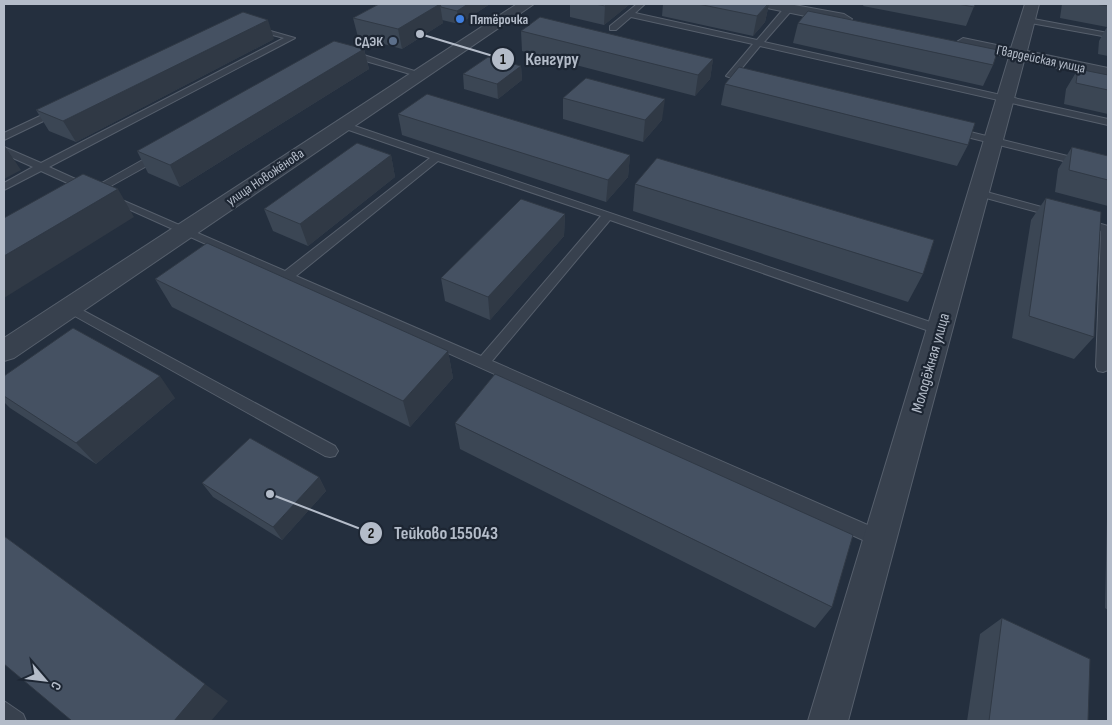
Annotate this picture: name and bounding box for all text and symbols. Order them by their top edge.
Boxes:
place label: Пятёрочка [470,11,528,28]
marker: Пятёрочка [454,13,466,25]
place label: СДЭК [355,33,383,50]
marker: СДЭК [387,35,399,47]
street label: Гвардейская улица [995,41,1087,77]
callout: Кенгуру [491,42,589,75]
text: Кенгуру [525,49,579,70]
text: 1 [500,50,506,69]
street label: улица Новожёнова [223,145,307,209]
street label: Молодёжная улица [908,311,954,415]
callout: Тейково 155043 [359,516,508,549]
text: Тейково 155043 [394,523,498,544]
text: 2 [368,524,374,543]
north arrow [20,655,70,705]
text: С [47,679,65,693]

